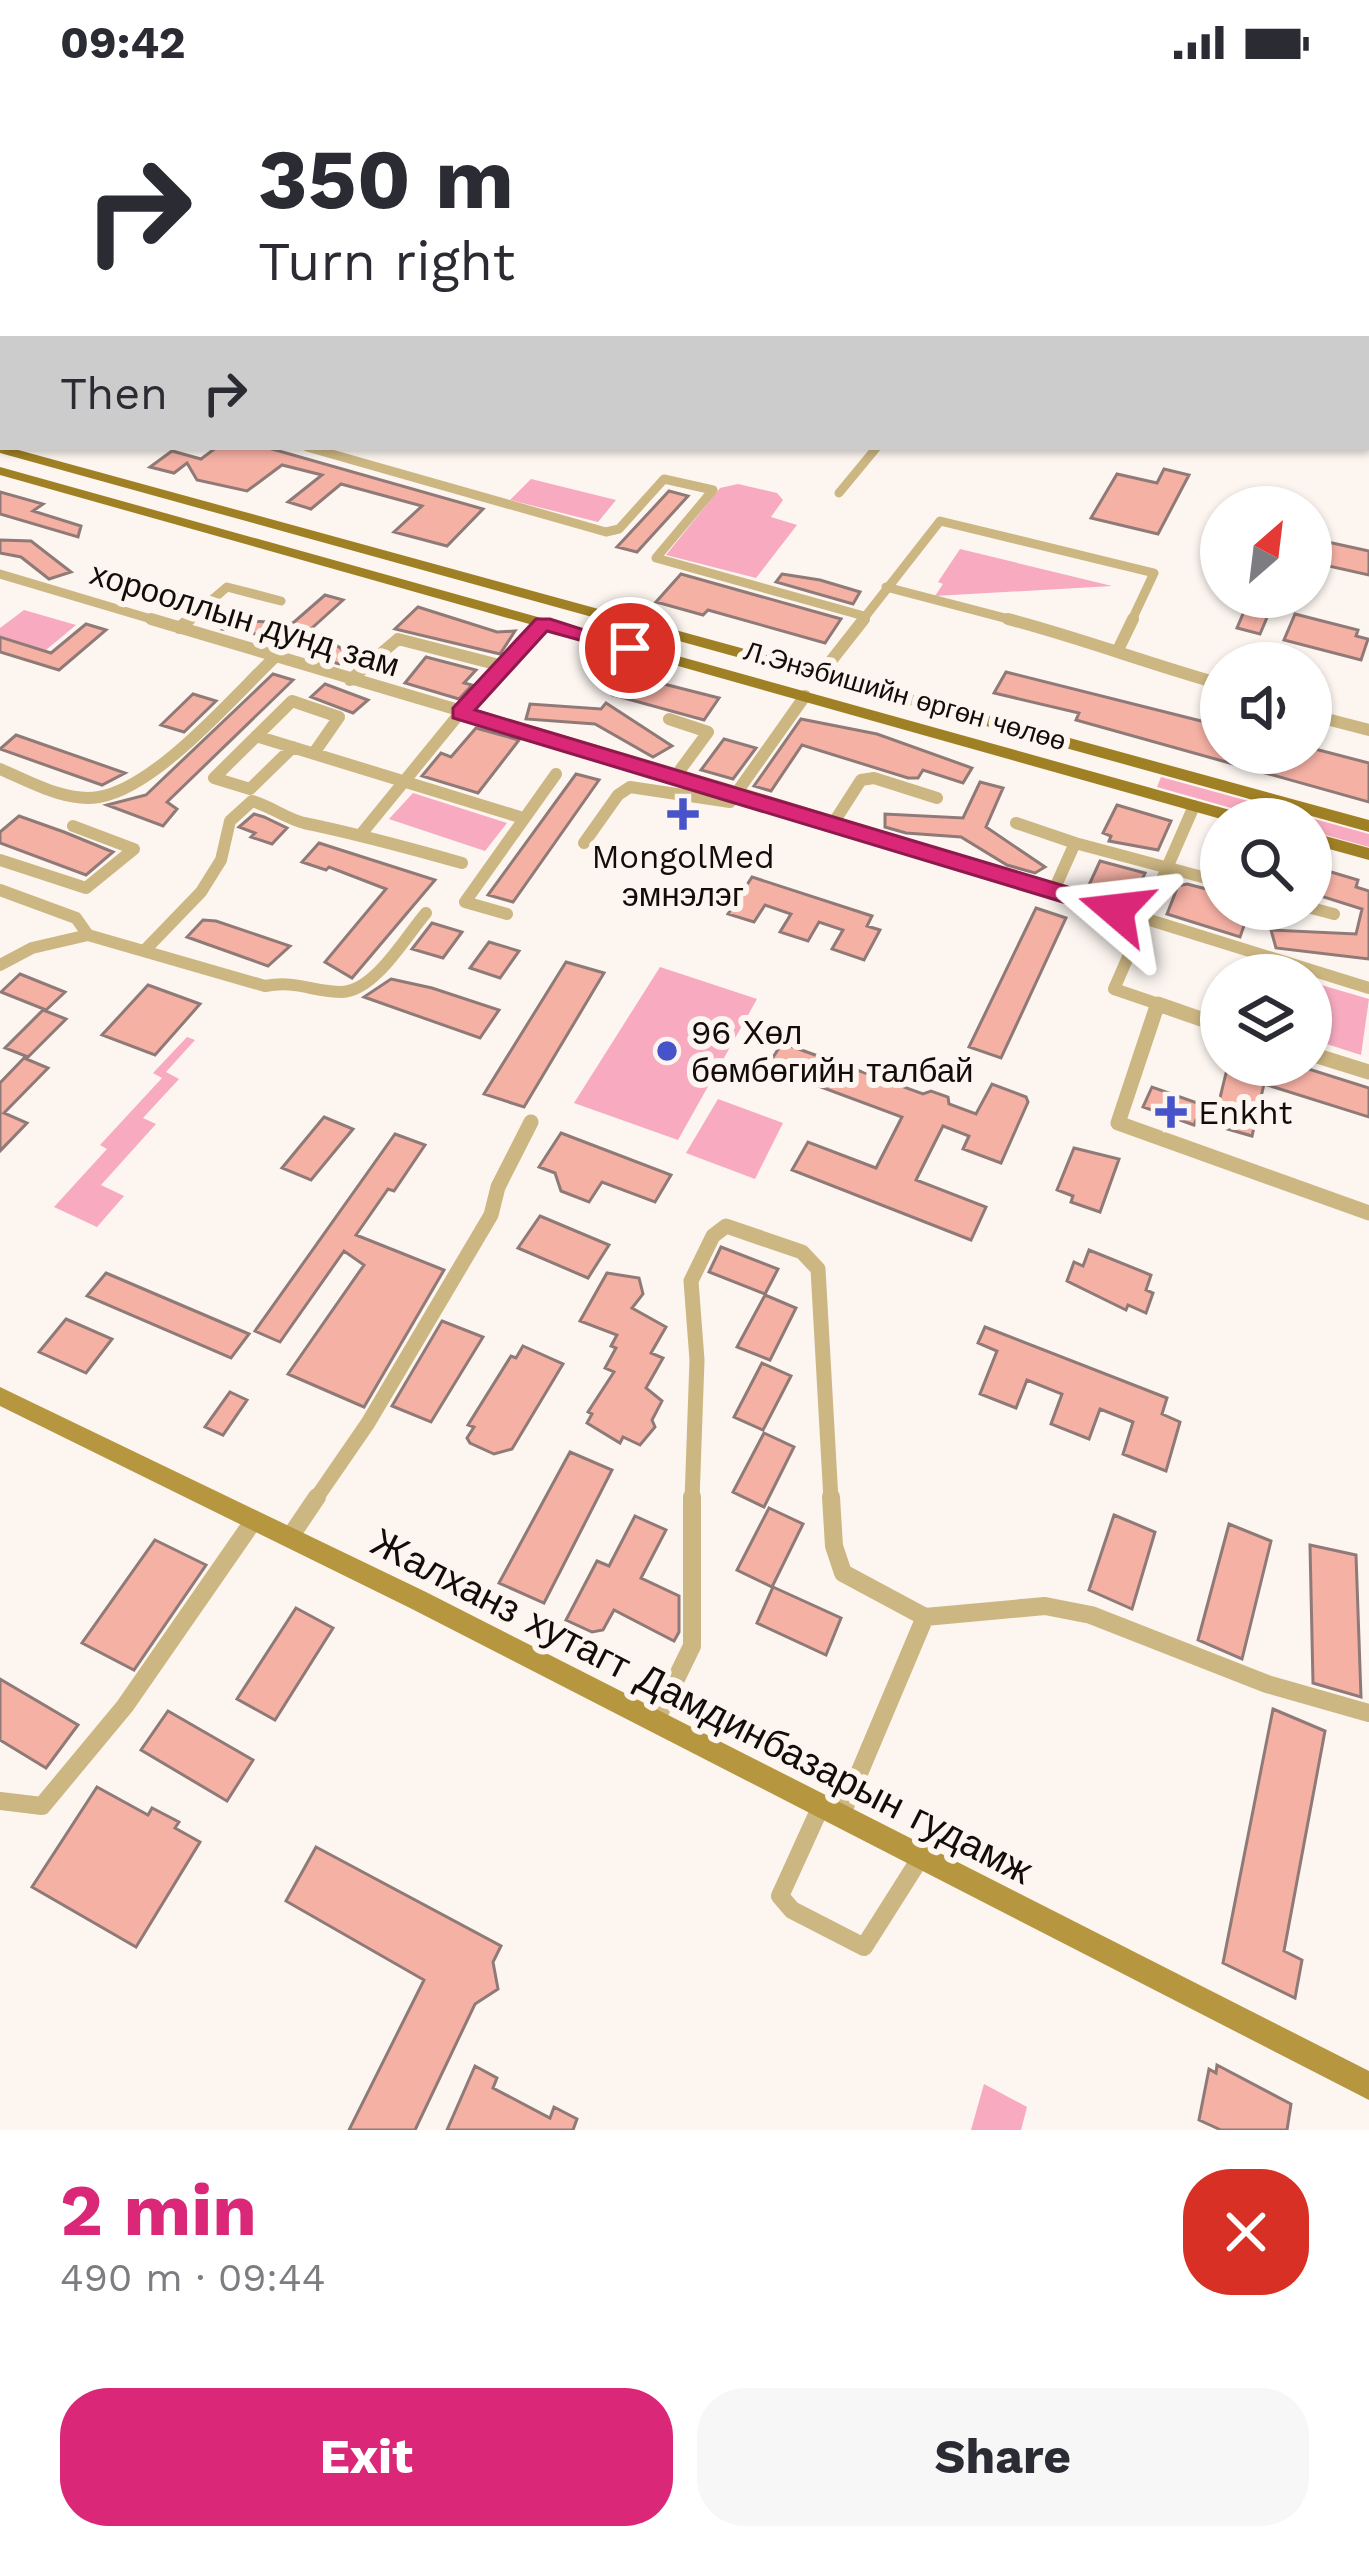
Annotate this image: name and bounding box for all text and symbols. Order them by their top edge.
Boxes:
text: 09:42 [60,16,186,69]
text: 350 m [258,130,514,228]
icon: right [60,132,216,288]
text: Turn right [258,230,515,293]
icon: right [192,360,258,426]
text: Then [60,367,168,420]
north arrow [1200,486,1332,618]
map controls [1200,486,1332,1086]
street label: хорооллын дунд зам [86,553,404,685]
pin [579,597,681,699]
icon: arrive [597,615,663,681]
street label: Л.Энэбишийн өргөн чөлөө [740,635,1070,757]
button: sound [1200,642,1332,774]
marker: MongolMed эмнэлэг [667,798,699,830]
button: search [1200,798,1332,930]
place label: MongolMed эмнэлэг [591,837,775,914]
position arrow [1053,847,1179,973]
button: layers [1200,954,1332,1086]
place label: 96 Хөл бөмбөгийн талбай [691,1013,974,1090]
marker: 96 Хөл бөмбөгийн талбай [654,1038,680,1064]
place label: Enkht [1198,1093,1292,1132]
marker: Enkht [1155,1096,1187,1128]
street label: Жалханз хутагт Дамдинбазарын гудамж [364,1519,1040,1893]
text: 2 min [60,2168,257,2252]
button: close [1183,2169,1309,2295]
text: 490 m · 09:44 [60,2255,326,2300]
button: Exit [60,2388,673,2526]
button: Share [697,2388,1309,2526]

